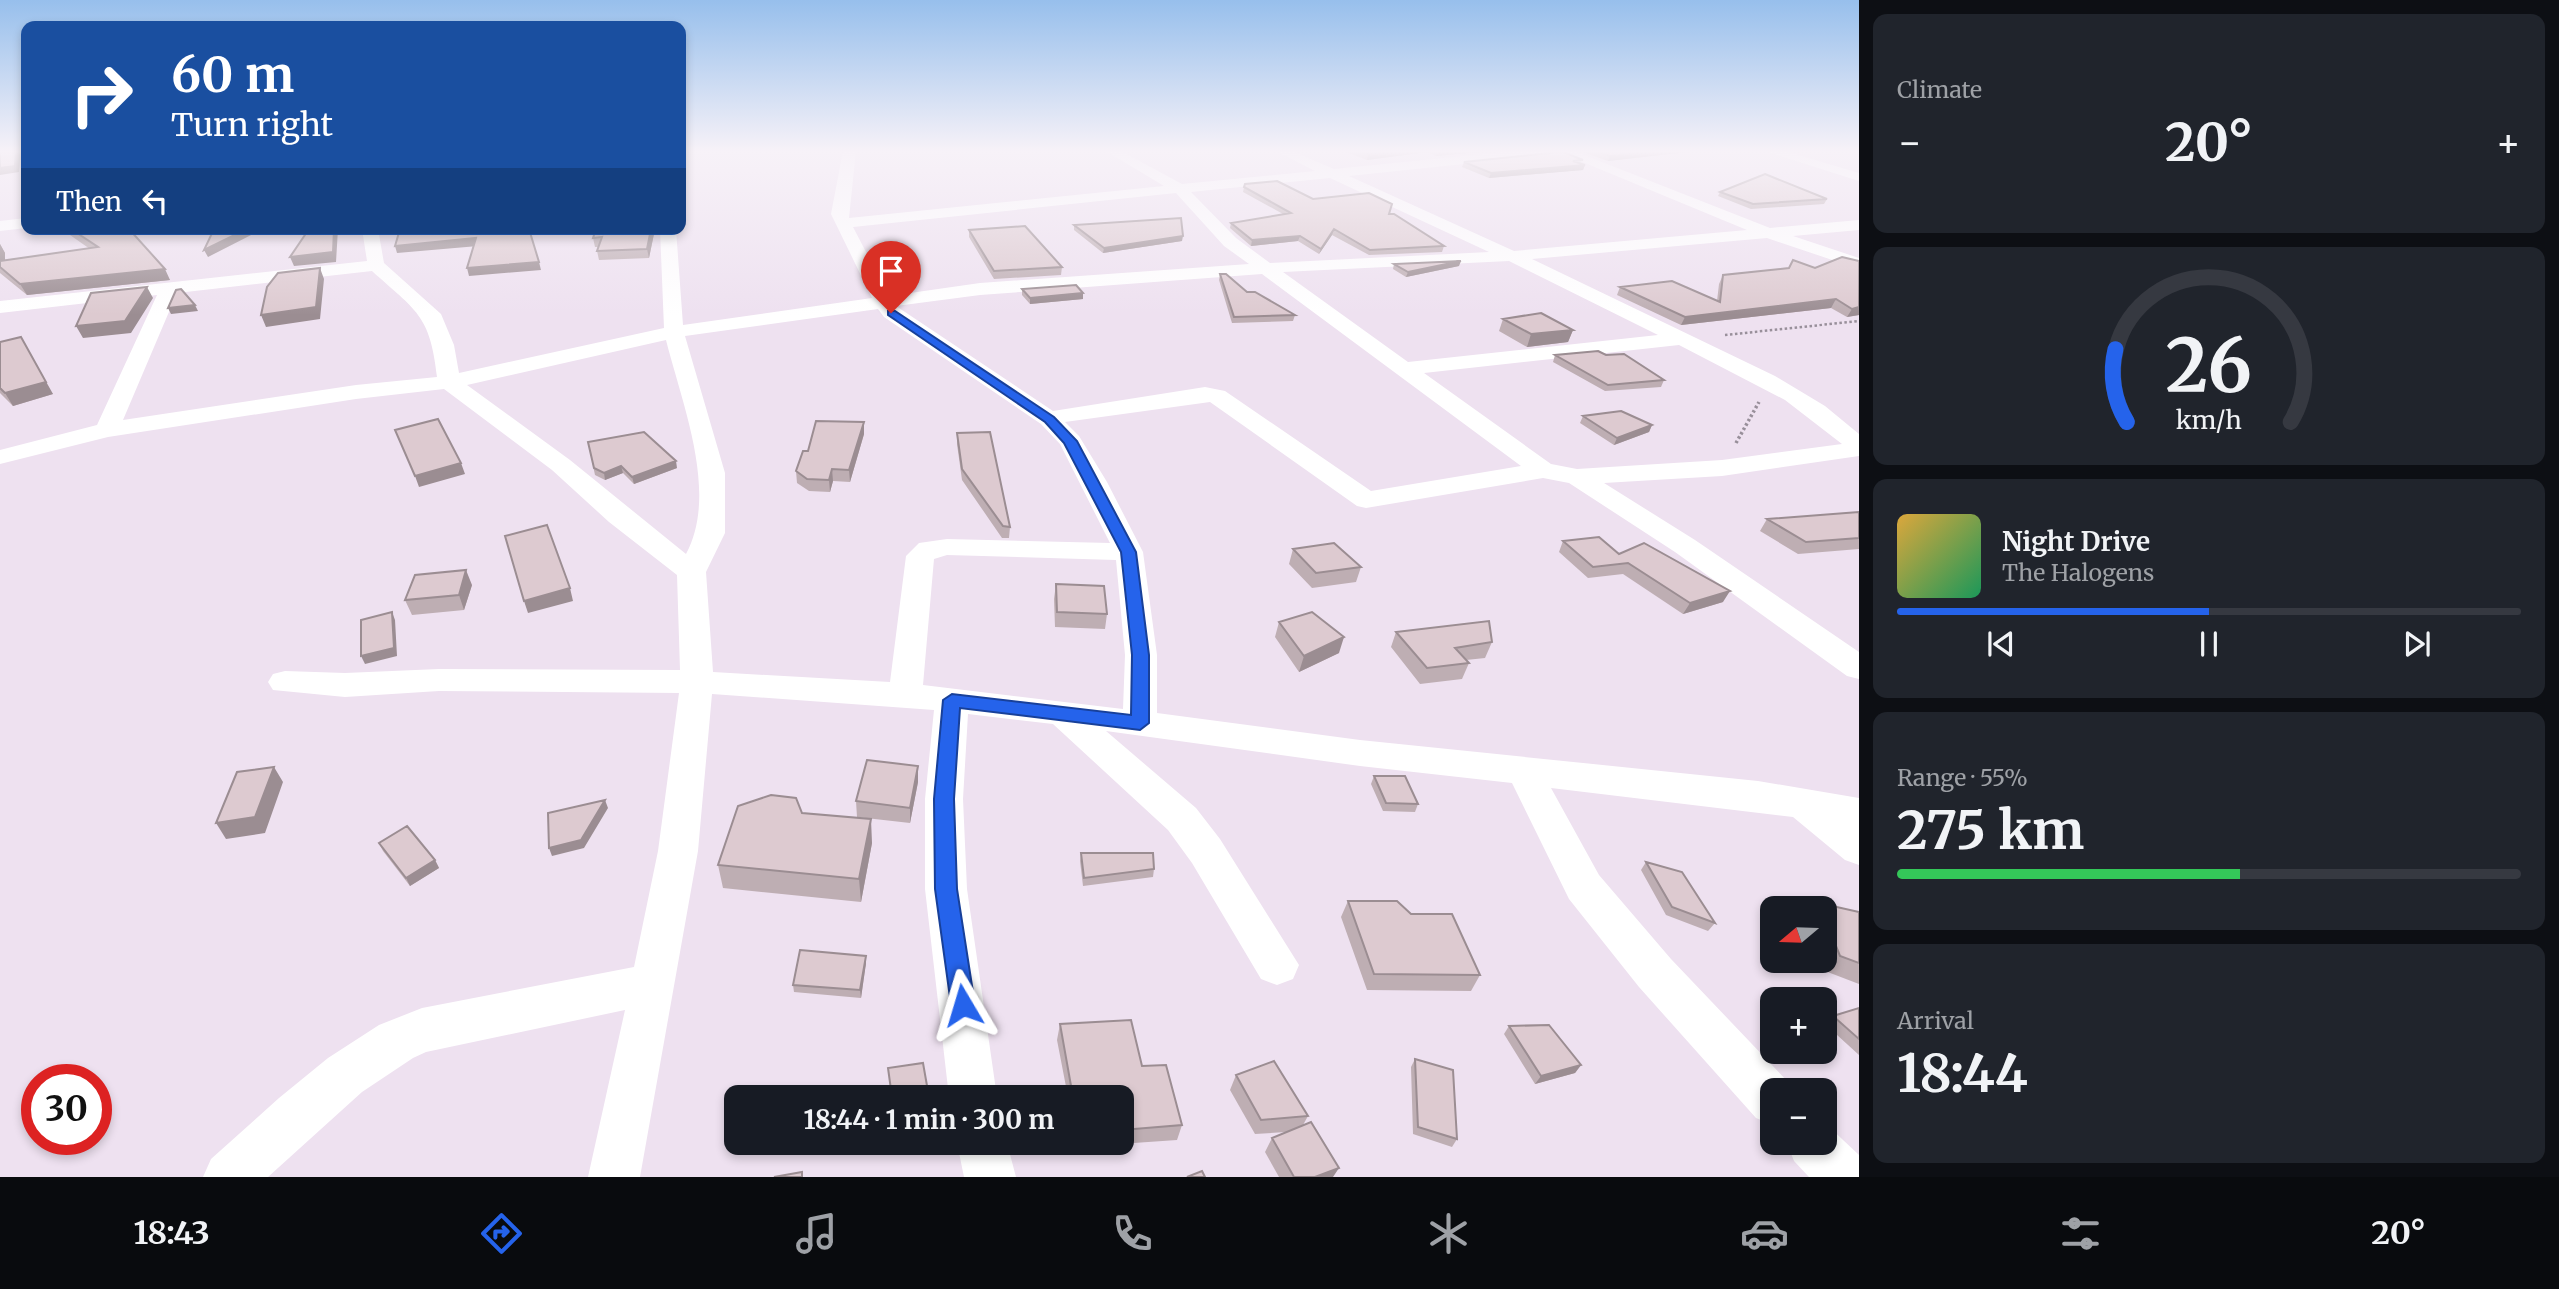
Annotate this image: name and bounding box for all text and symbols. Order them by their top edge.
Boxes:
text: 60 m [171,44,294,105]
icon: right [56,49,147,140]
text: Climate [1897,75,1982,104]
text: Turn right [171,105,333,145]
text: 20° [2165,110,2253,175]
text: − [1897,119,1922,166]
text: + [2496,119,2521,166]
icon: left [136,182,174,220]
text: Then [56,185,122,218]
pin [861,241,921,313]
icon: arrive [872,252,910,290]
text: 26 [2166,320,2252,412]
text: km/h [2176,404,2242,436]
text: Night Drive [2002,525,2150,558]
text: The Halogens [2002,558,2154,587]
icon: previous [1982,625,2020,663]
icon: pause [2190,625,2228,663]
icon: next [2398,625,2436,663]
text: Range · 55% [1897,763,2028,792]
text: 275 km [1897,798,2084,863]
north arrow [1760,896,1838,973]
map controls [1760,896,1837,1155]
position arrow [926,968,1000,1042]
button: + [1760,987,1837,1064]
text: Arrival [1897,1006,1974,1035]
text: 18:44 [1897,1041,2028,1106]
speed limit sign: 30 [21,1064,112,1155]
button: − [1760,1078,1837,1155]
text: 18:44 · 1 min · 300 m [803,1103,1055,1136]
icon: directions [477,1209,526,1258]
icon: music [792,1209,841,1258]
icon: phone [1108,1209,1157,1258]
icon: climate [1424,1209,1473,1258]
icon: car [1740,1209,1789,1258]
icon: filters [2056,1209,2105,1258]
text: 18:43 [133,1213,210,1253]
text: 20° [2371,1213,2426,1253]

